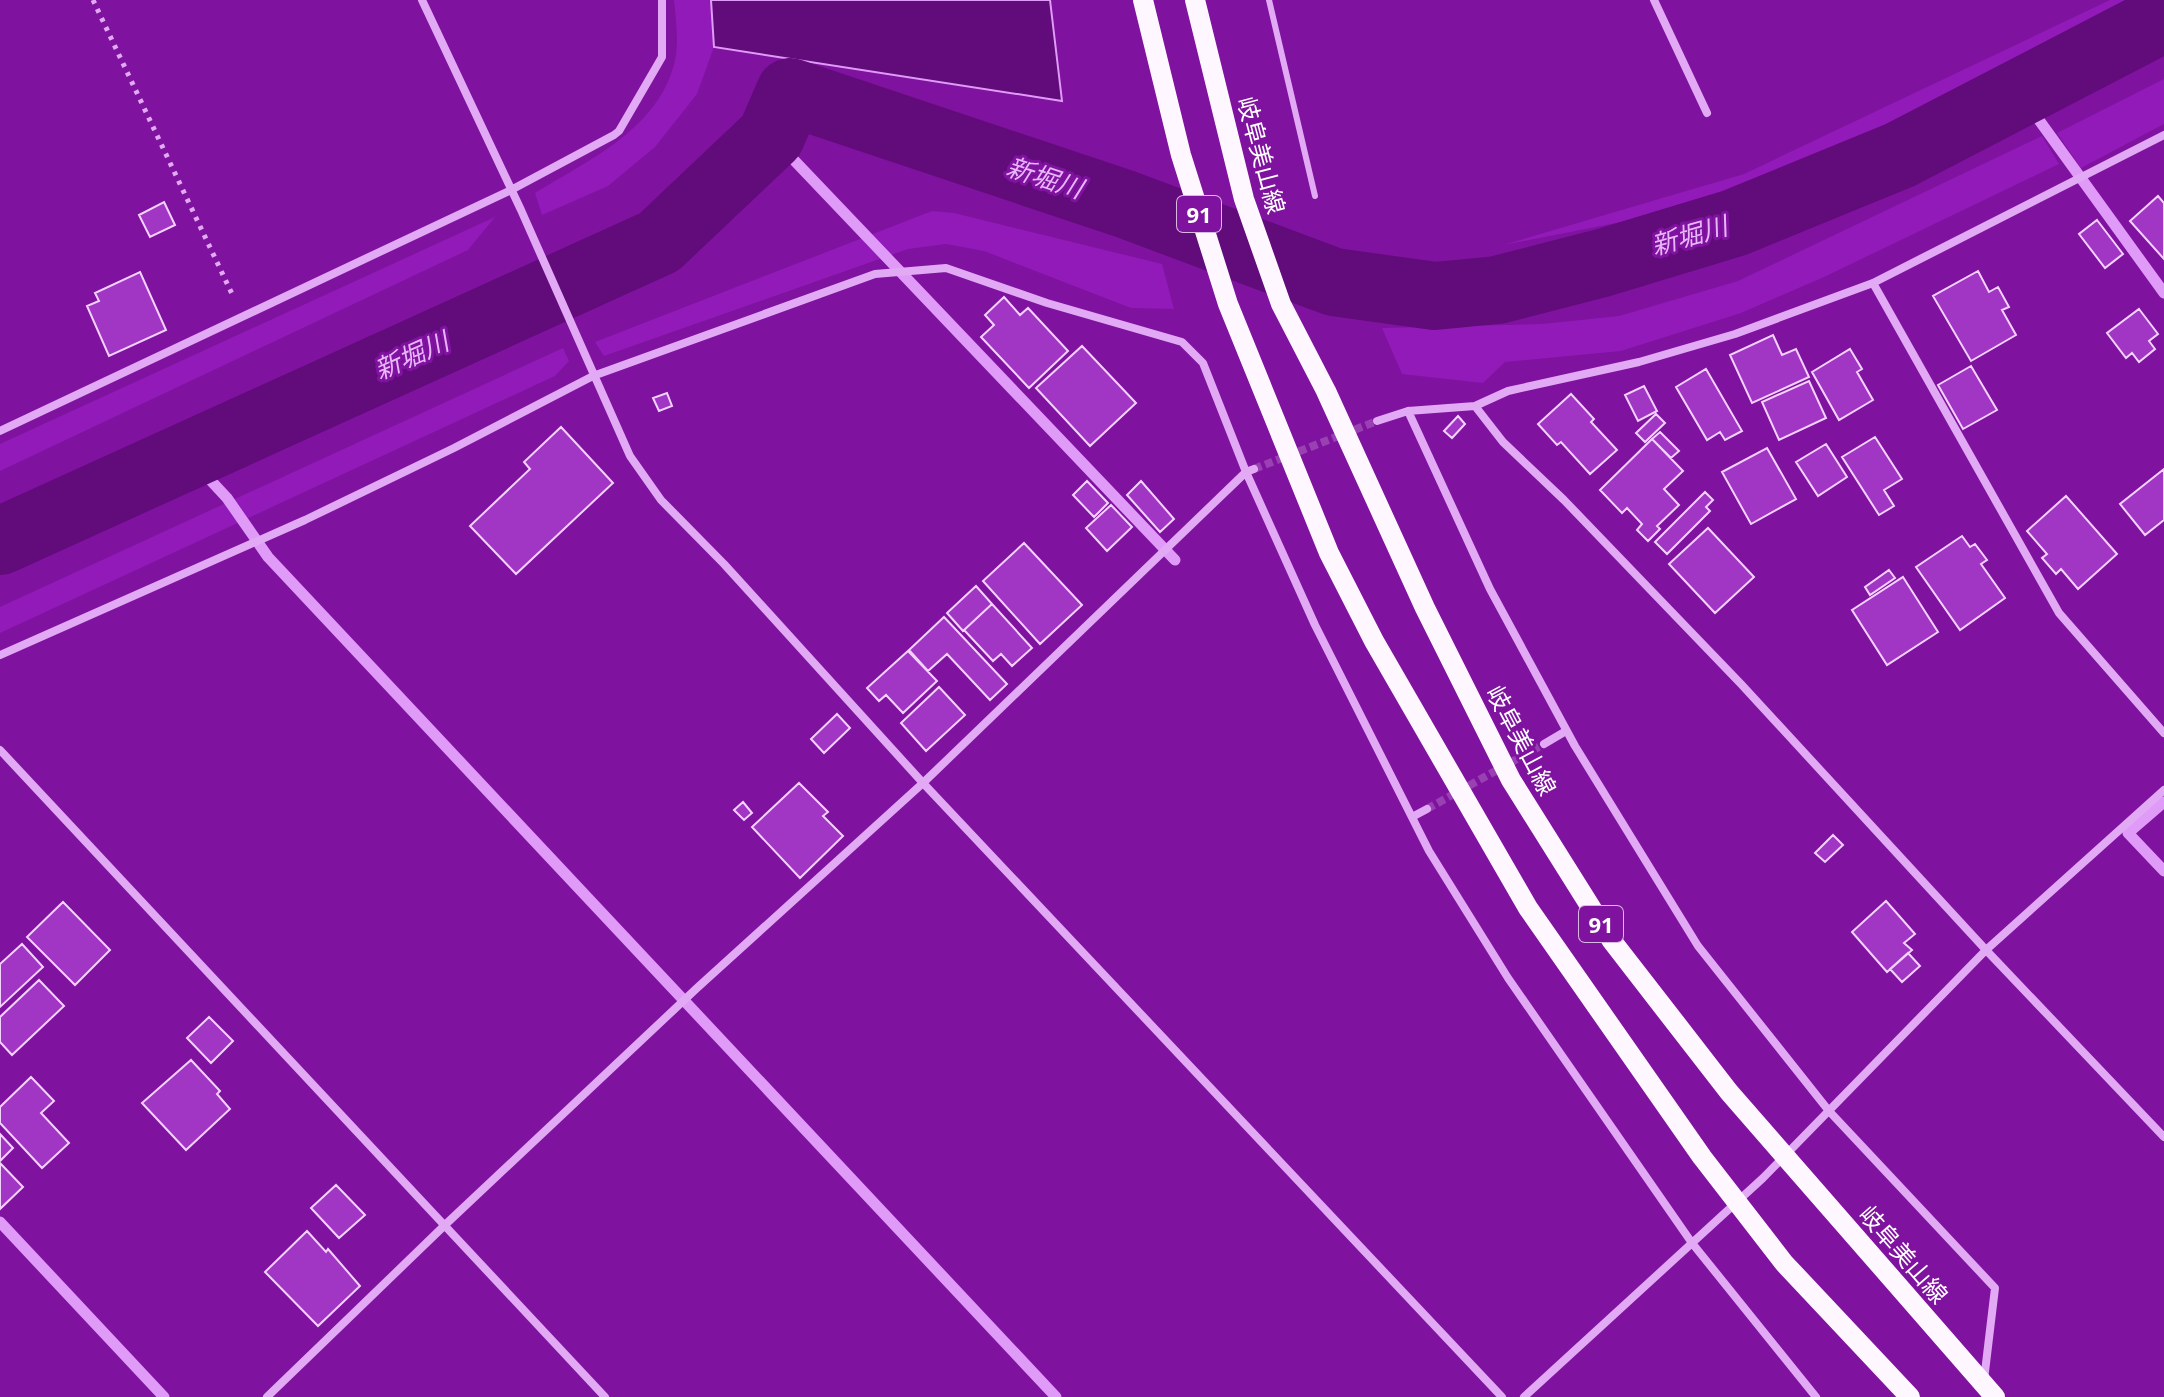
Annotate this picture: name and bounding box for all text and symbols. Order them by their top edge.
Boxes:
street label: 岐阜美山線 [1231,93,1293,217]
water label: 新堀川 [1002,148,1090,207]
road number: 91 [1177,196,1221,232]
water label: 新堀川 [1647,206,1734,263]
water label: 新堀川 [368,321,457,387]
street label: 岐阜美山線 [1479,679,1565,801]
road number: 91 [1579,906,1623,942]
street label: 岐阜美山線 [1852,1198,1956,1310]

